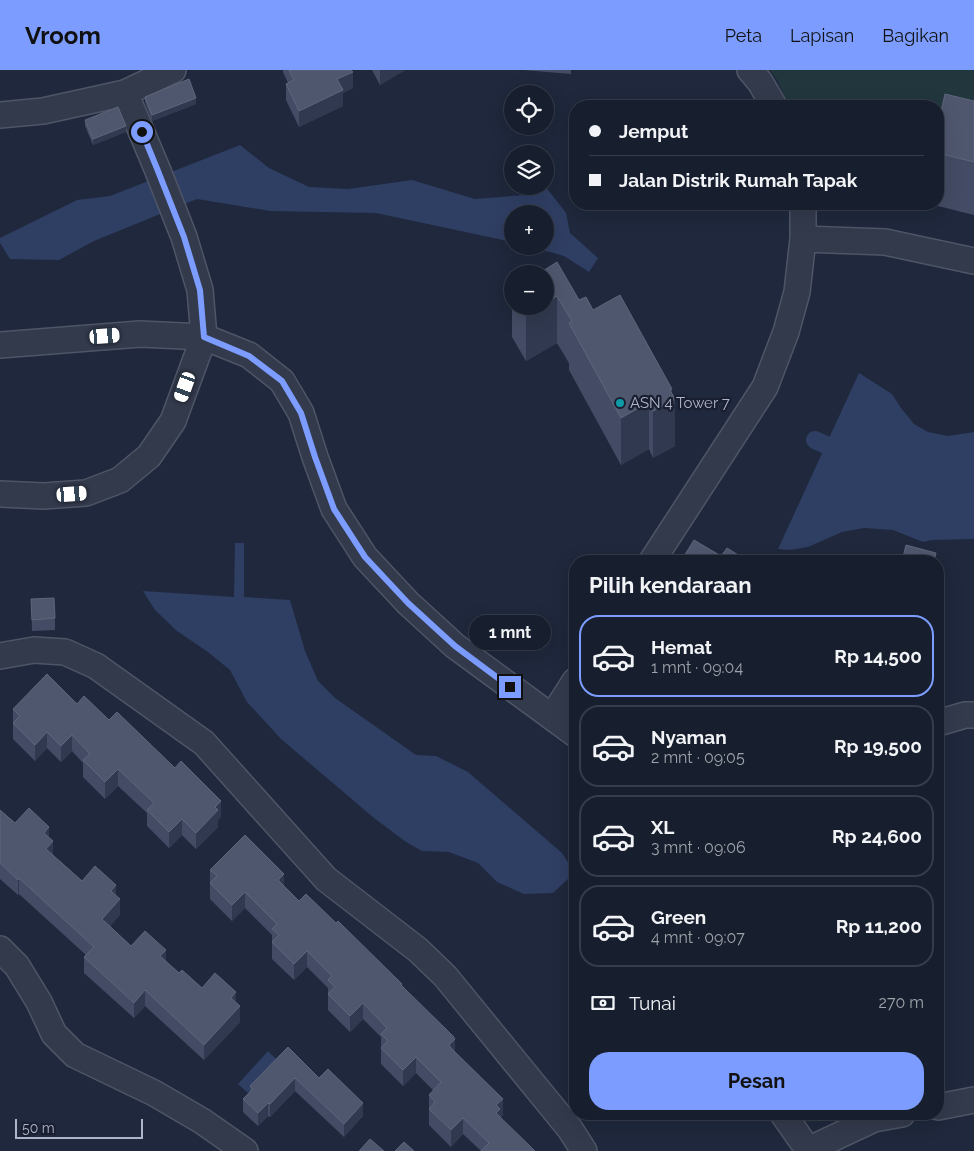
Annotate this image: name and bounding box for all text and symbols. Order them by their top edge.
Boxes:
text: Vroom [25,21,101,50]
text: Peta [725,25,762,46]
text: Lapisan [790,25,854,46]
text: Bagikan [882,25,949,46]
map controls [504,85,554,315]
button: locate [504,85,554,135]
text: Jemput [619,120,688,142]
route start [131,121,153,143]
button: layers [504,145,554,195]
text: Jalan Distrik Rumah Tapak [619,169,857,191]
button: + [504,205,554,255]
button: − [504,265,554,315]
car [89,327,120,345]
car [172,370,197,404]
place label: ASN 4 Tower 7 [630,394,730,412]
marker: ASN 4 Tower 7 [614,397,626,409]
car [56,485,87,503]
text: Pilih kendaraan [589,572,751,598]
callout: 1 mnt [469,614,551,650]
text: 1 mnt [489,623,531,642]
icon: car [591,634,636,679]
text: Hemat [651,636,712,658]
text: Rp 14,500 [834,645,922,667]
text: 1 mnt · 09:04 [651,658,743,677]
route end [499,676,521,698]
icon: car [591,724,636,769]
text: Nyaman [651,726,727,748]
text: Rp 19,500 [834,735,922,757]
text: 2 mnt · 09:05 [651,748,745,767]
icon: car [591,814,636,859]
text: XL [651,816,674,838]
text: Rp 24,600 [832,825,922,847]
text: 3 mnt · 09:06 [651,838,746,857]
icon: car [591,904,636,949]
text: Green [651,906,706,928]
text: Rp 11,200 [836,915,922,937]
text: 4 mnt · 09:07 [651,928,745,947]
icon: cash [589,989,617,1017]
text: Tunai [629,992,676,1014]
text: 270 m [879,993,924,1012]
button: Pesan [589,1052,924,1110]
scale bar [15,1116,142,1139]
text: 50 m [22,1120,55,1136]

